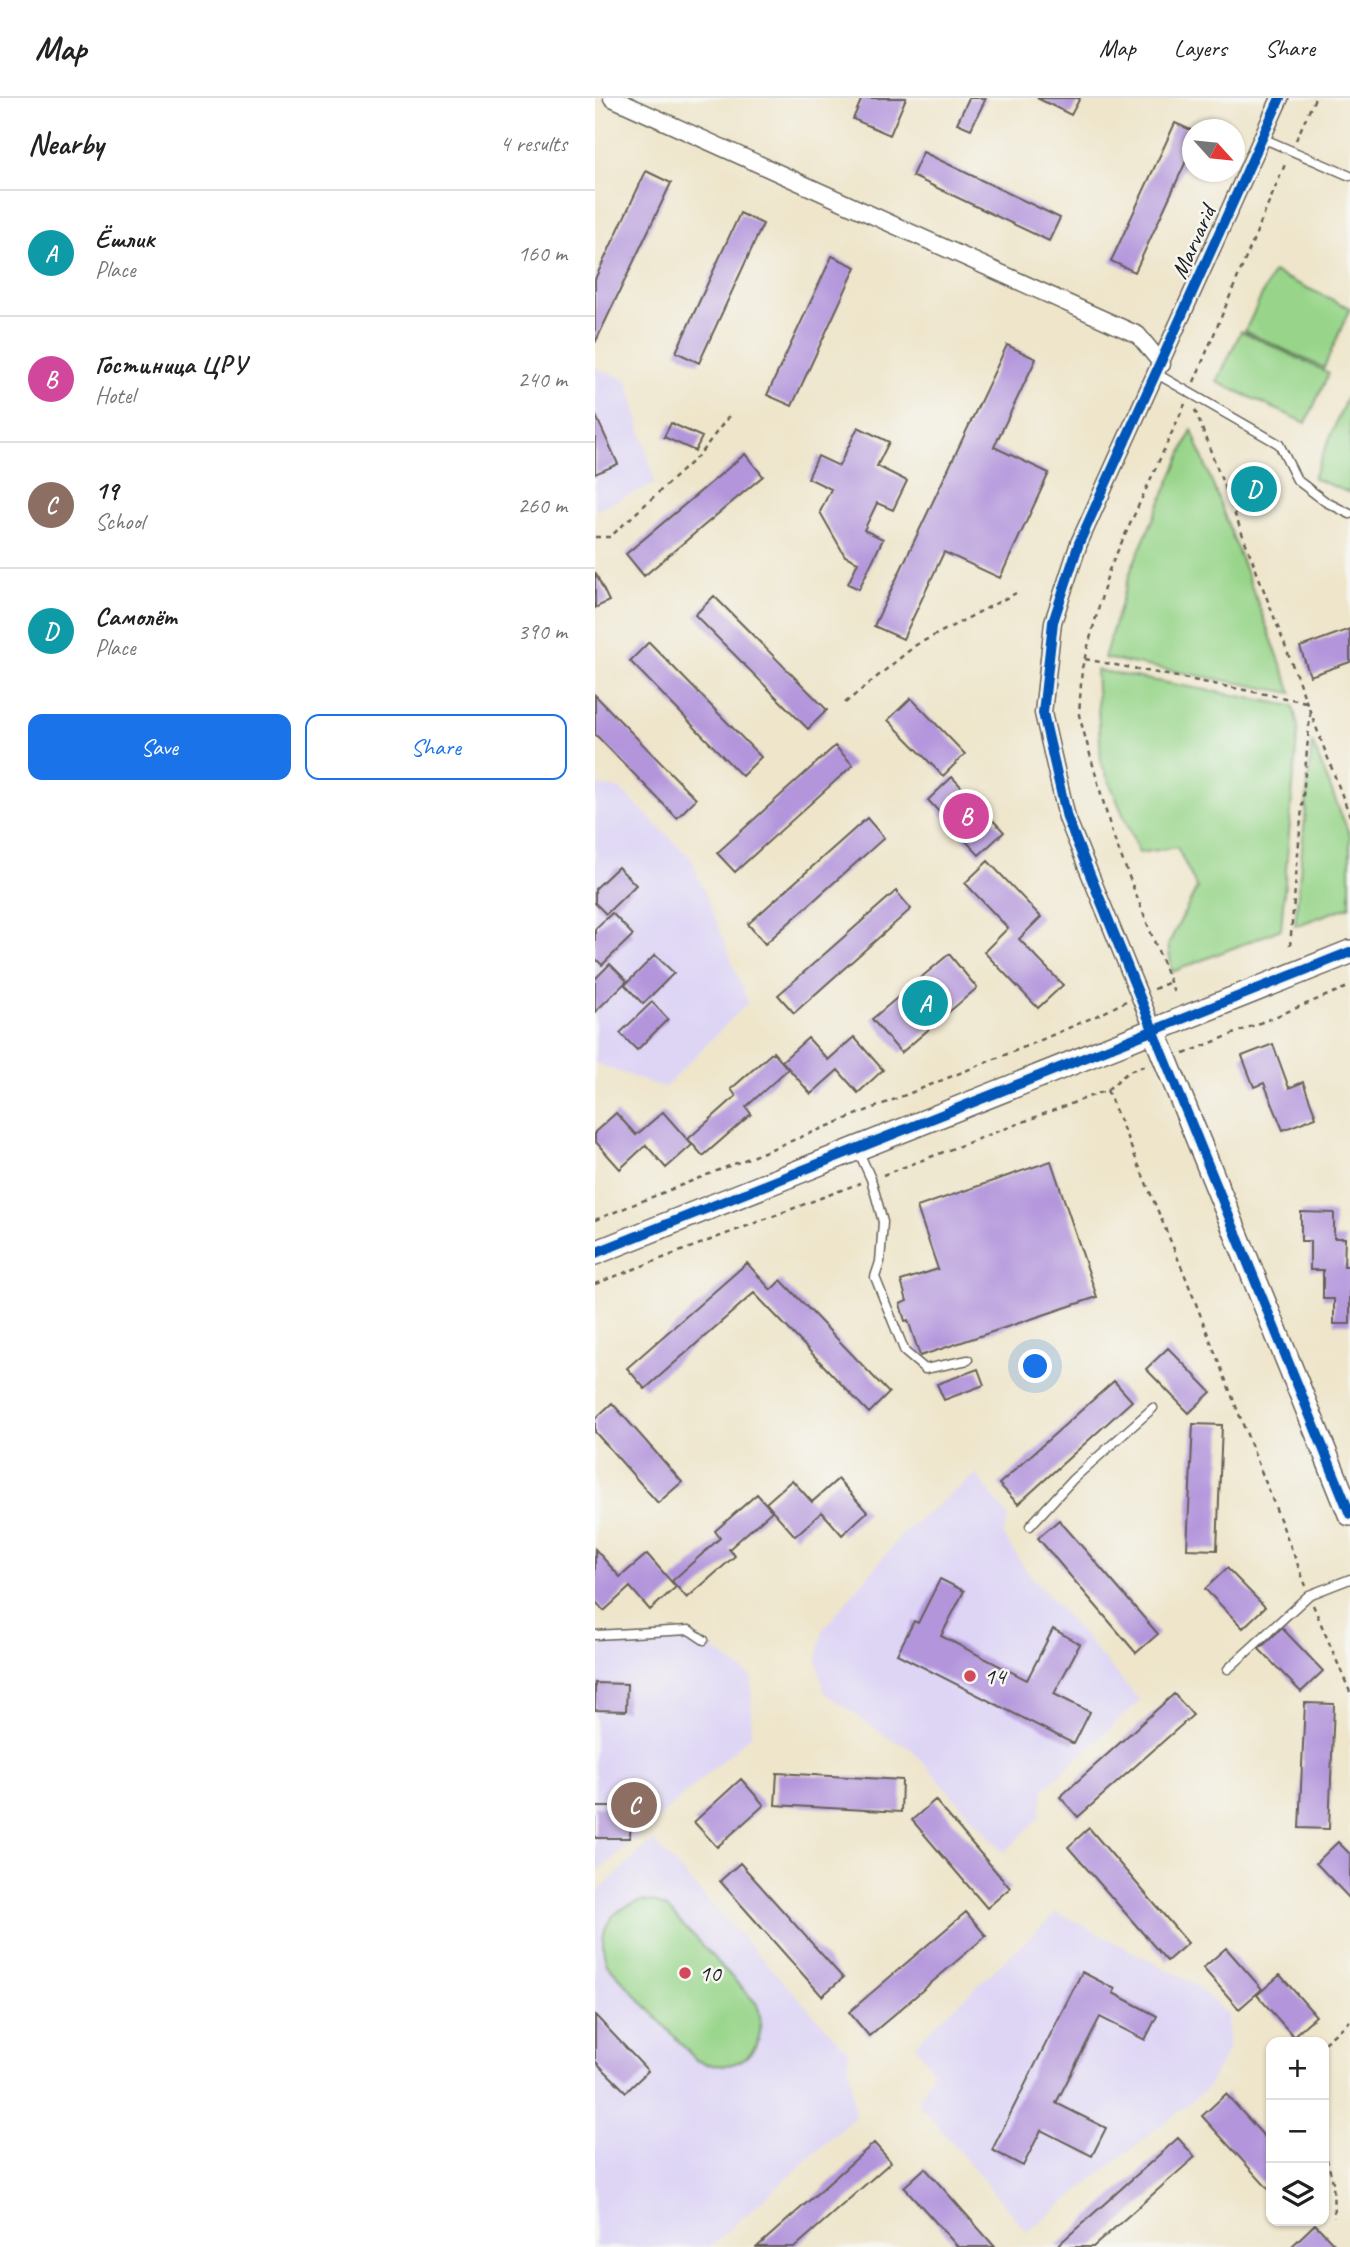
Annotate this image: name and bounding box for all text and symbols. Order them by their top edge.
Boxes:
text: Map [35,27,86,69]
text: Map [1099,33,1136,63]
text: Layers [1174,33,1227,63]
text: Share [1265,33,1315,63]
north arrow [1182,119,1245,182]
text: Nearby [28,125,104,163]
text: 4 results [500,129,567,158]
street label: Marvarid [1164,198,1224,283]
text: Ёшлик [95,222,155,255]
text: A [45,239,57,268]
text: 160 m [518,239,567,268]
text: Place [95,255,135,284]
text: Гостиница ЦРУ [95,348,246,381]
text: B [45,365,57,394]
text: 240 m [518,365,567,394]
text: Hotel [95,381,135,410]
pin: D [1231,463,1277,515]
text: 19 [95,474,118,507]
text: C [46,491,56,520]
text: 260 m [518,491,567,520]
text: School [95,507,144,536]
text: Самолёт [95,600,176,633]
text: D [44,617,58,646]
text: 390 m [518,617,567,646]
text: Place [95,633,135,662]
button: Save [28,714,291,780]
button: Share [305,714,567,780]
pin: B [943,790,989,842]
pin: A [902,977,948,1029]
your location [1018,1349,1052,1383]
place label: 14 [984,1661,1008,1691]
marker: 14 [962,1668,978,1684]
pin: C [611,1779,657,1831]
place label: 10 [699,1958,723,1988]
marker: 10 [677,1965,693,1981]
map controls [1266,2037,1329,2226]
button: + [1266,2037,1329,2100]
button: − [1266,2100,1329,2163]
button: layers [1266,2163,1329,2226]

